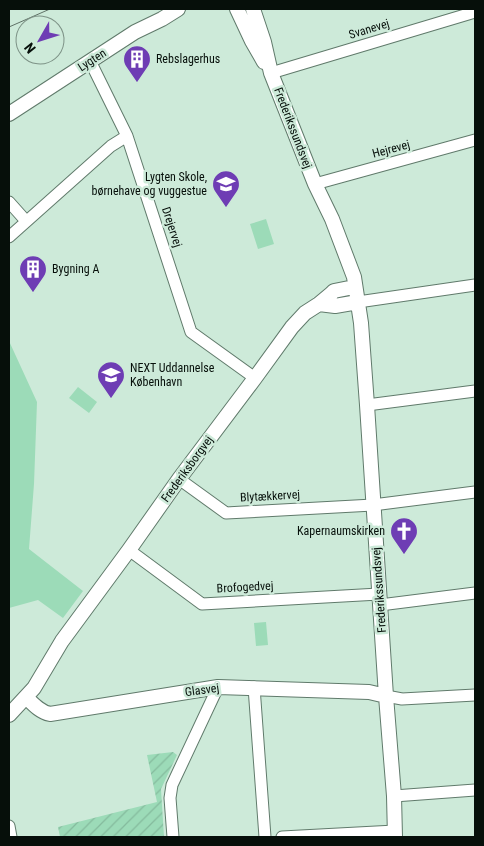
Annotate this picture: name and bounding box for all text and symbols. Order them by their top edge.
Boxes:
north arrow [15,15,65,65]
street label: Svanevej [347,16,391,42]
text: N [21,40,39,57]
building icon: Rebslagerhus [122,44,152,83]
street label: Lygten [75,46,109,74]
place label: Rebslagerhus [156,52,220,66]
street label: Frederikssundsvej [271,86,315,170]
street label: Hejrevej [371,137,411,161]
school or university icon: Lygten Skole, børnehave og vuggestue [211,169,241,208]
place label: Lygten Skole, børnehave og vuggestue [92,170,207,198]
street label: Drejervej [159,205,185,249]
building icon: Bygning A [18,254,48,293]
place label: Bygning A [52,262,99,276]
school or university icon: NEXT Uddannelse København [96,360,126,399]
place label: NEXT Uddannelse København [130,361,215,389]
street label: Frederiksborgvej [158,433,216,505]
street label: Blytækkervej [240,487,300,505]
church icon: Kapernaumskirken [389,516,419,555]
place label: Kapernaumskirken [297,524,385,538]
street label: Frederikssundsvej [369,547,389,633]
street label: Brofogedvej [216,579,274,595]
street label: Glasvej [184,681,220,699]

